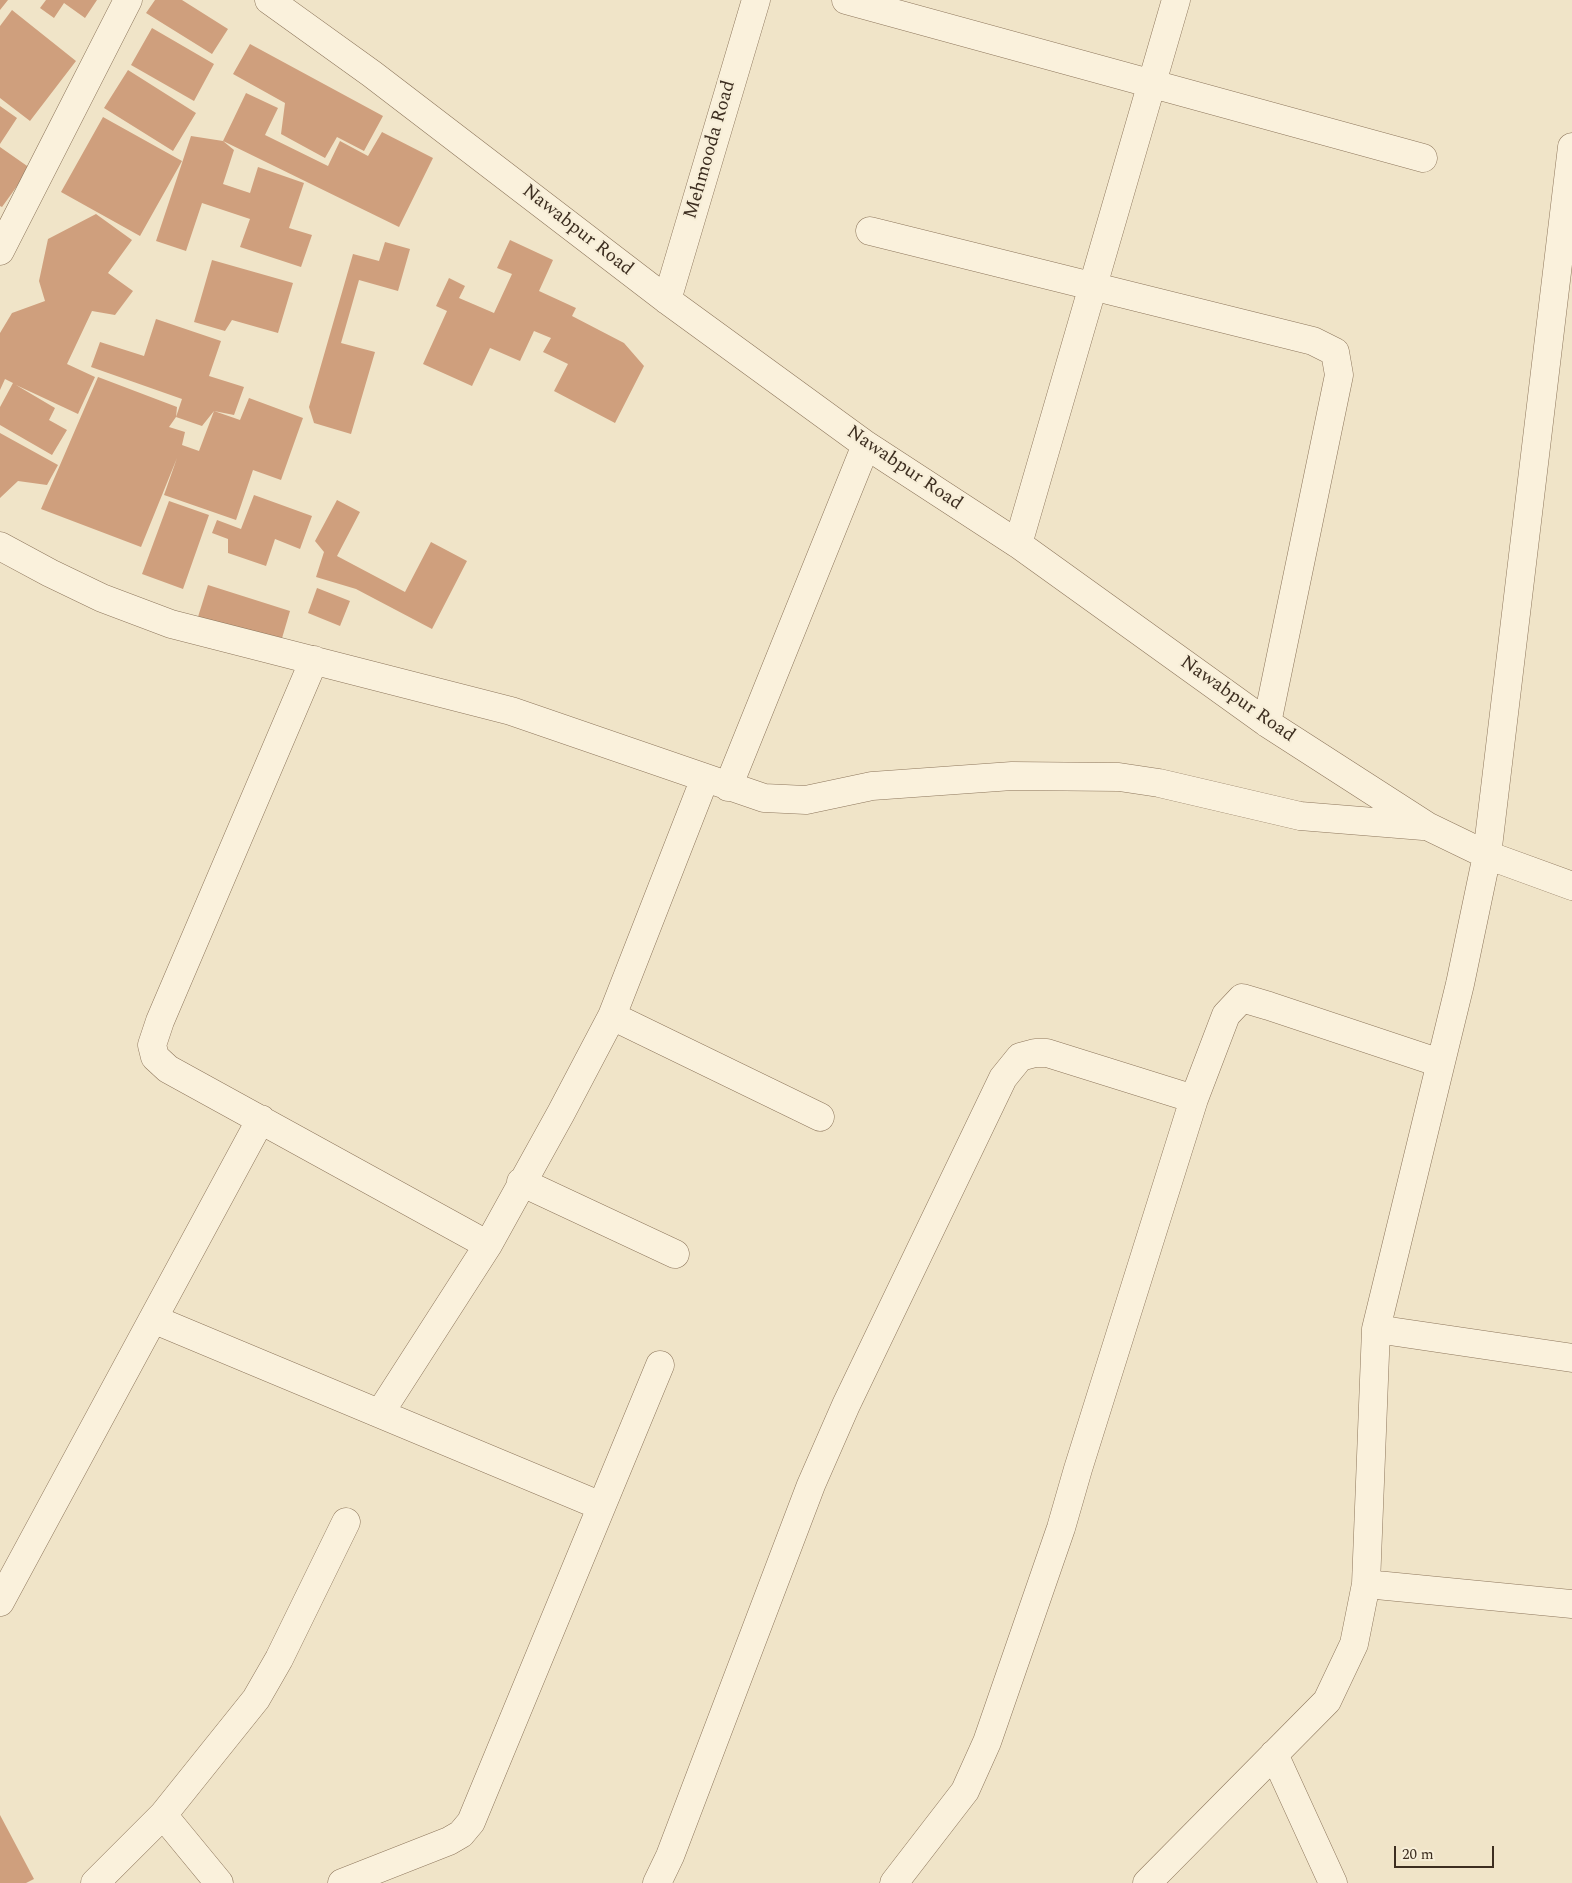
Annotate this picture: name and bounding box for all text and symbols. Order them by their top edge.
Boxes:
street label: Mehmooda Road [680,78,742,222]
street label: Nawabpur Road [517,180,637,282]
street label: Nawabpur Road [842,422,966,516]
street label: Nawabpur Road [1175,652,1299,748]
scale bar [1397,1836,1497,1868]
text: 20 m [1402,1843,1434,1866]

